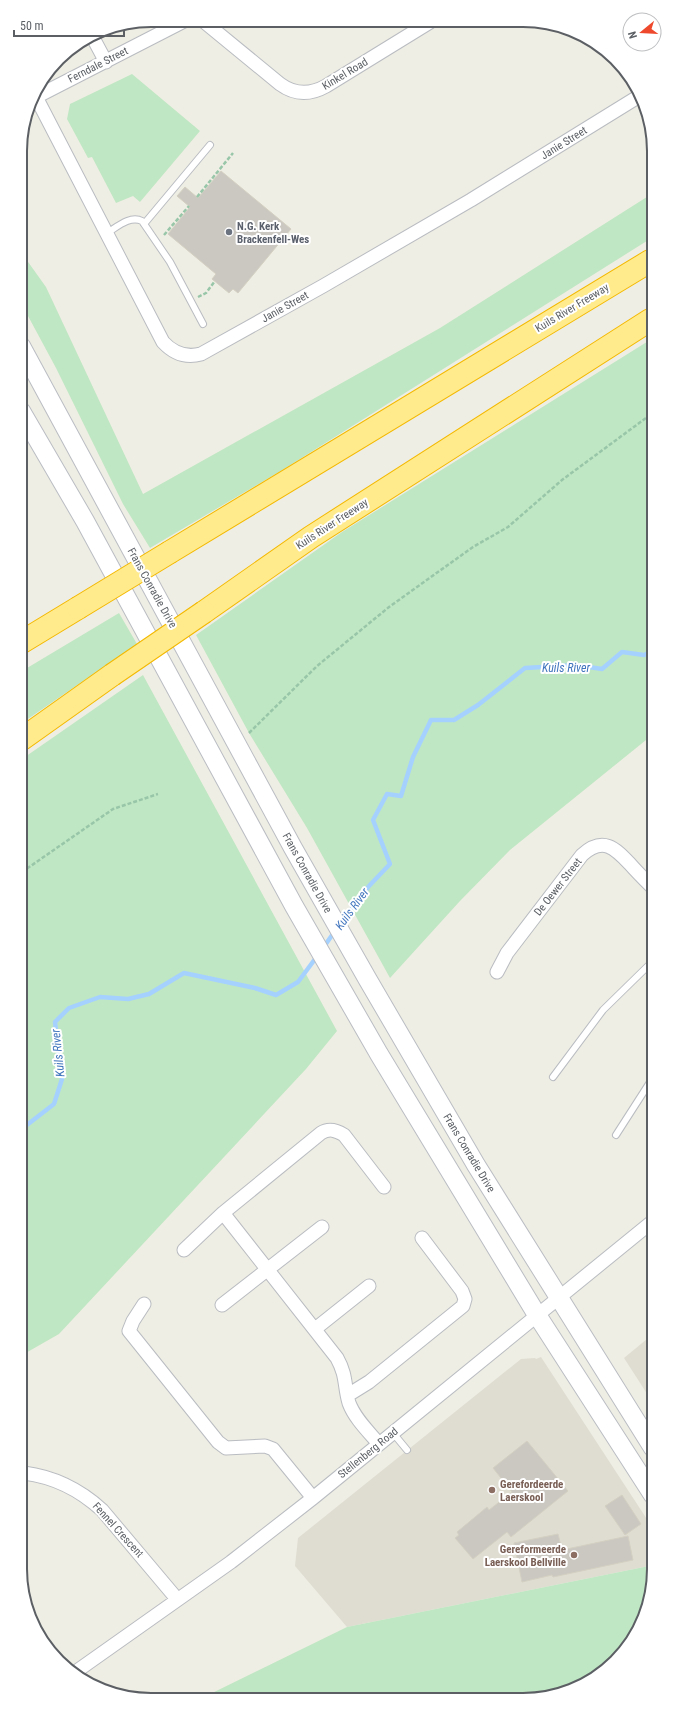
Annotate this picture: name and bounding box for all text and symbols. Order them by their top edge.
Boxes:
scale bar [14,12,124,38]
north arrow [622,12,662,52]
text: 50 m [20,19,44,33]
text: N [626,29,640,40]
street label: Ferndale Street [66,44,130,86]
street label: Kinkel Road [320,55,370,93]
street label: Janie Street [539,124,589,162]
place label: N.G. Kerk Brackenfell-Wes [237,220,309,246]
marker: N.G. Kerk Brackenfell-Wes [224,227,234,237]
street label: Kuils River Freeway [533,281,611,335]
street label: Janie Street [259,289,311,325]
street label: Kuils River Freeway [293,496,371,552]
street label: Frans Conradie Drive [125,546,179,630]
water label: Kuils River [542,661,590,675]
street label: Frans Conradie Drive [280,831,334,915]
street label: De Oewer Street [531,856,585,918]
water label: Kuils River [332,885,372,933]
water label: Kuils River [48,1028,67,1078]
street label: Frans Conradie Drive [440,1111,498,1195]
street label: Stellenberg Road [335,1425,401,1481]
place label: Gerefordeerde Laerskool [500,1478,563,1504]
marker: Gerefordeerde Laerskool [487,1485,497,1495]
street label: Fennel Crescent [90,1500,146,1560]
place label: Gereformeerde Laerskool Bellville [485,1543,566,1569]
marker: Gereformeerde Laerskool Bellville [569,1550,579,1560]

